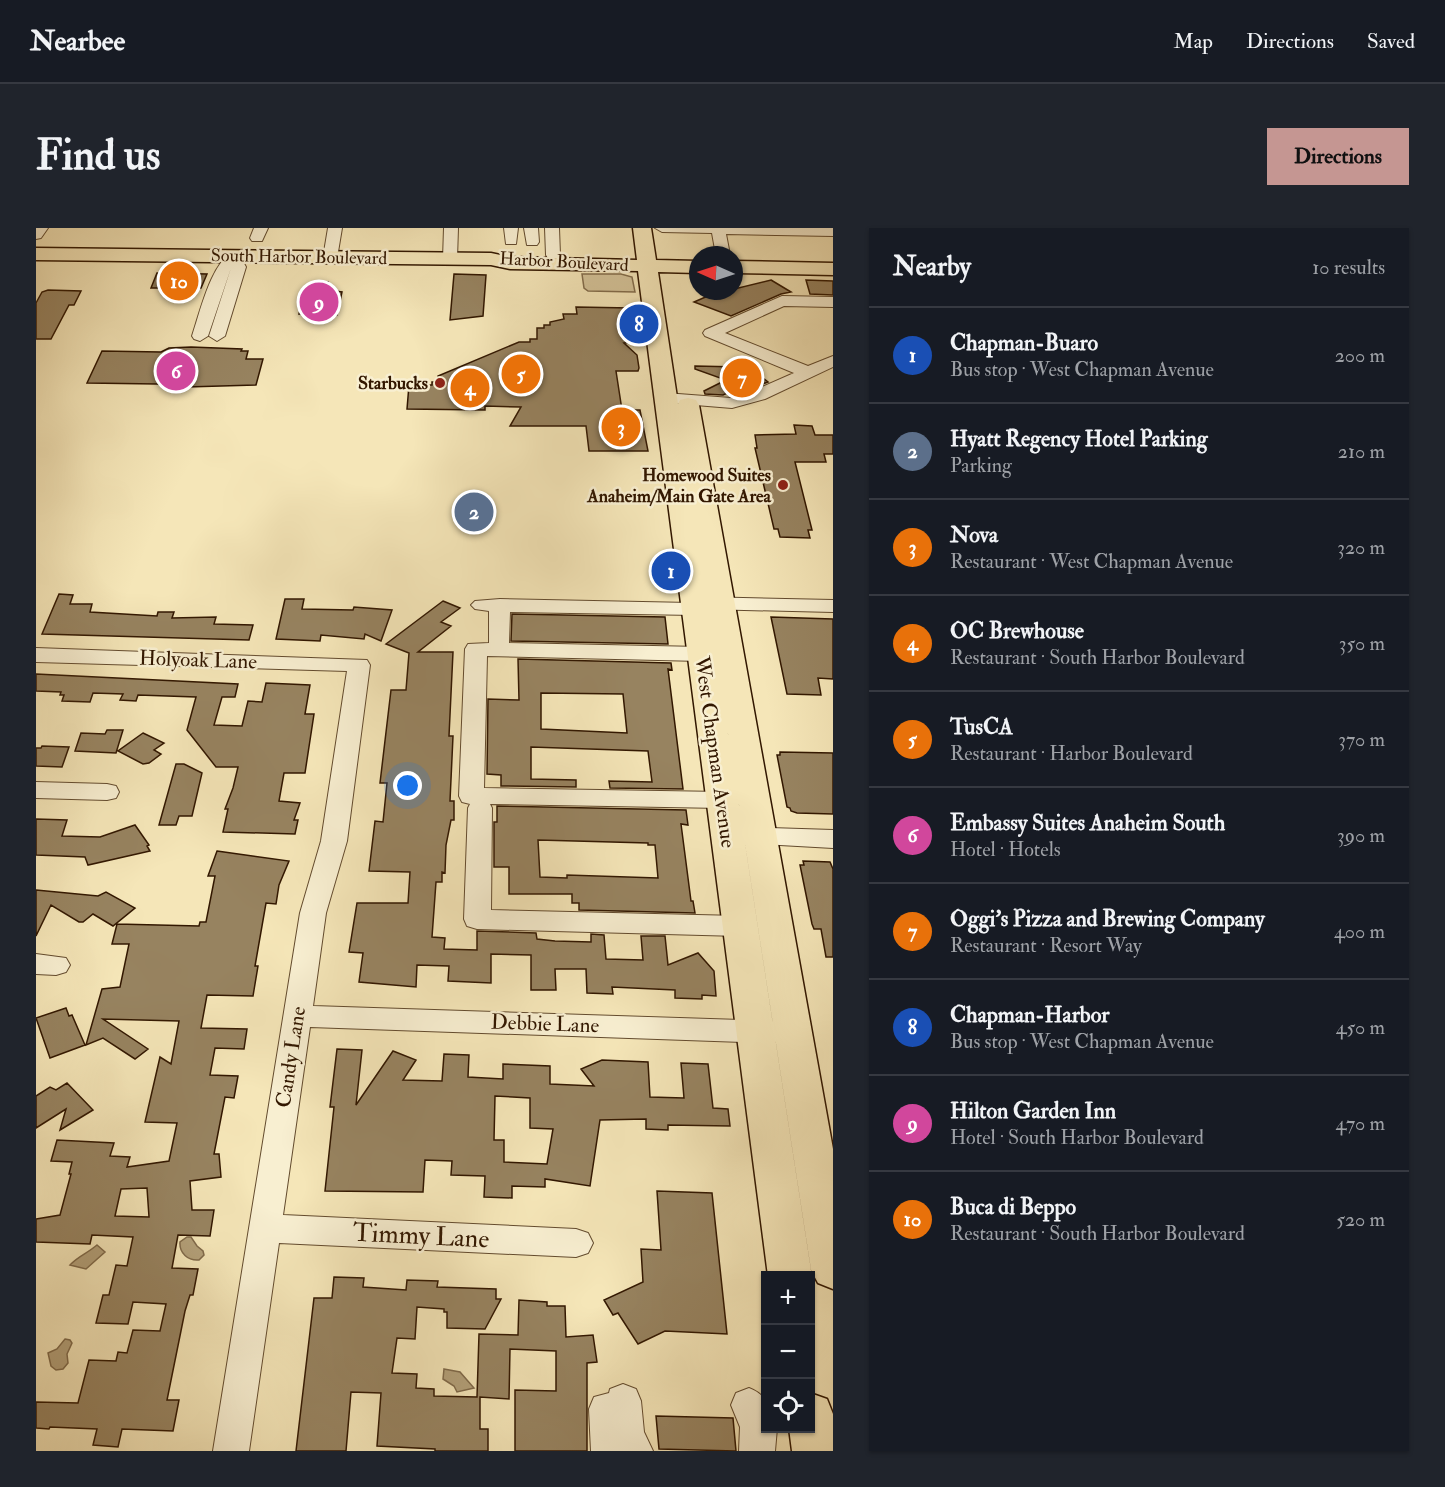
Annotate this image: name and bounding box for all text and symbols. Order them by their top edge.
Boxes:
text: Nearbee [30,24,125,59]
text: Map [1173,28,1213,55]
text: Directions [1246,28,1334,55]
text: Saved [1367,28,1415,55]
button: Directions [1267,128,1409,185]
text: Find us [36,130,160,182]
street label: South Harbor Boulevard [211,244,387,270]
north arrow [689,246,743,300]
street label: Harbor Boulevard [499,247,629,277]
text: Nearby [893,251,971,283]
text: 10 results [1312,255,1385,280]
pin: 10 [160,259,198,304]
pin: 9 [300,280,338,325]
pin: 8 [620,302,658,346]
text: Chapman-Buaro [950,329,1098,357]
text: 1 [909,343,916,368]
text: 200 m [1335,343,1385,368]
pin: 6 [156,348,196,394]
pin: 5 [502,352,540,396]
pin: 7 [722,356,762,400]
text: Bus stop · West Chapman Avenue [950,357,1214,382]
pin: 4 [450,366,490,410]
place label: Starbucks [358,372,428,395]
marker: Starbucks [433,376,447,390]
pin: 3 [602,404,640,450]
text: Hyatt Regency Hotel Parking [950,425,1208,453]
text: 2 [907,439,918,464]
text: 210 m [1338,439,1385,464]
text: Parking [950,453,1012,478]
place label: Homewood Suites Anaheim/Main Gate Area [586,464,772,508]
marker: Homewood Suites Anaheim/Main Gate Area [776,478,790,492]
pin: 2 [454,490,494,534]
text: Nova [950,521,998,549]
text: 3 [909,535,916,560]
text: 320 m [1337,535,1385,560]
pin: 1 [652,548,690,594]
text: Restaurant · West Chapman Avenue [950,549,1233,574]
text: OC Brewhouse [950,617,1084,645]
text: 4 [907,631,918,656]
text: 350 m [1339,631,1385,656]
street label: Holyoak Lane [139,644,258,676]
text: Restaurant · South Harbor Boulevard [950,645,1245,670]
street label: West Chapman Avenue [688,653,742,850]
text: TusCA [950,713,1013,741]
text: 5 [908,727,917,752]
text: 370 m [1338,727,1385,752]
text: Restaurant · Harbor Boulevard [950,741,1193,766]
your location [393,771,422,800]
text: Embassy Suites Anaheim South [950,809,1225,837]
text: 6 [907,823,918,848]
text: 390 m [1337,823,1385,848]
text: Hotel · Hotels [950,837,1061,862]
text: Oggi's Pizza and Brewing Company [950,905,1265,933]
text: 7 [908,919,917,944]
text: 400 m [1334,919,1385,944]
text: Restaurant · Resort Way [950,933,1142,958]
text: Chapman-Harbor [950,1001,1109,1029]
street label: Candy Lane [270,1004,312,1110]
street label: Debbie Lane [490,1009,600,1039]
text: 8 [908,1015,917,1040]
text: 450 m [1336,1015,1385,1040]
text: Bus stop · West Chapman Avenue [950,1029,1214,1054]
text: Hilton Garden Inn [950,1097,1116,1125]
text: 9 [907,1111,918,1136]
text: 470 m [1336,1111,1385,1136]
text: Hotel · South Harbor Boulevard [950,1125,1204,1150]
text: Buca di Beppo [950,1193,1076,1221]
text: 10 [904,1207,921,1232]
text: 520 m [1336,1207,1385,1232]
street label: Timmy Lane [352,1216,490,1256]
text: Restaurant · South Harbor Boulevard [950,1221,1245,1246]
map controls [761,1271,815,1433]
button: + [761,1271,815,1325]
button: − [761,1325,815,1379]
button: locate [761,1379,815,1433]

